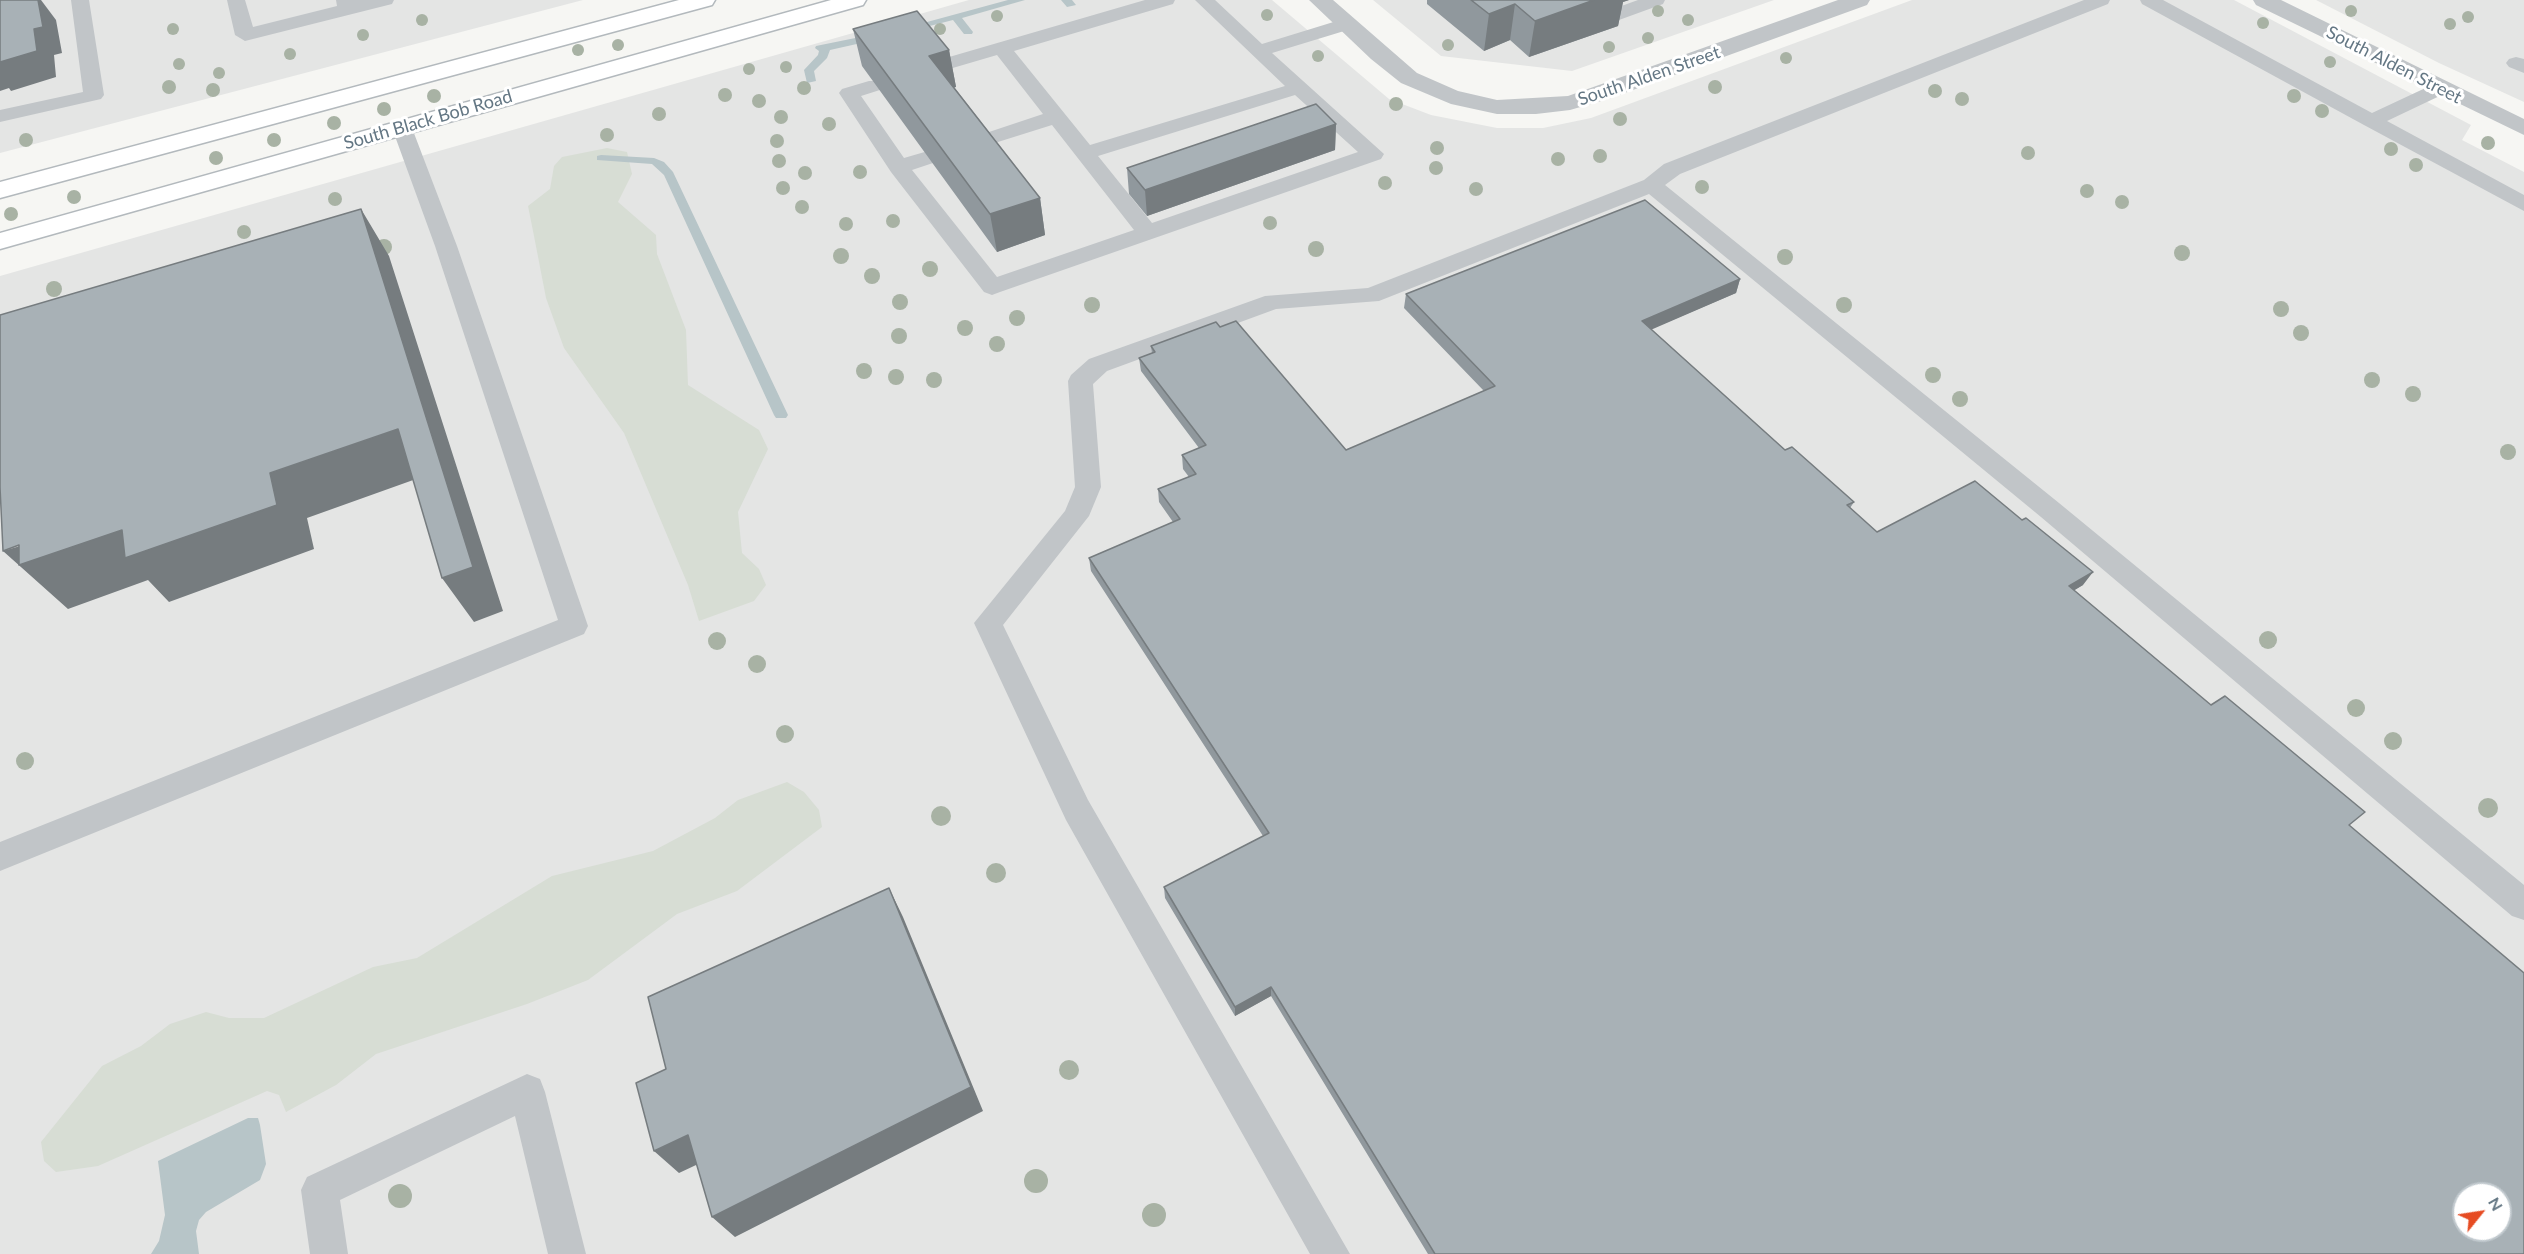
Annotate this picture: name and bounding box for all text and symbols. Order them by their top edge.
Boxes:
street label: South Alden Street [2323,22,2465,108]
street label: South Alden Street [1575,42,1723,110]
street label: South Black Bob Road [341,86,515,154]
north arrow [2452,1182,2512,1242]
text: N [2485,1194,2508,1214]

